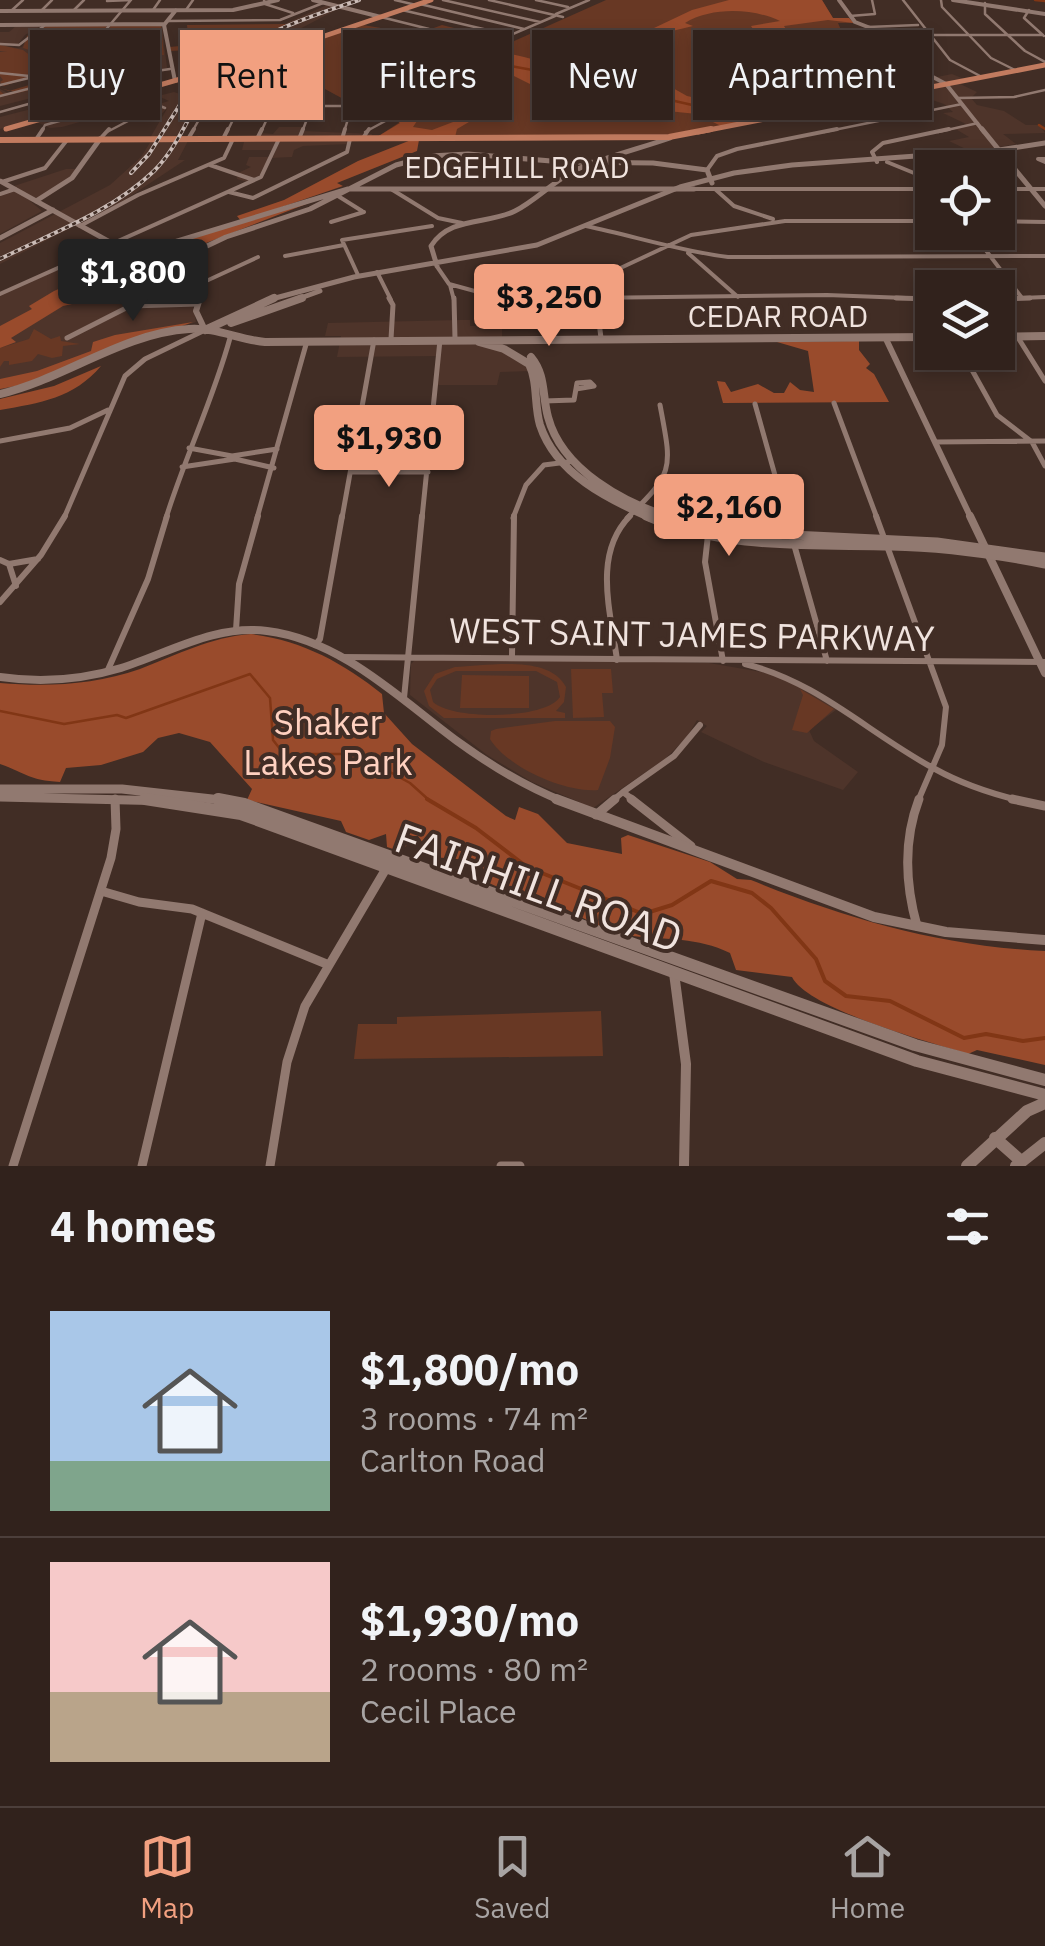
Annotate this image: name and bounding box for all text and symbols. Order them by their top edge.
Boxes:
chip: Buy [30,30,160,120]
chip: Rent [180,30,323,120]
chip: Filters [343,30,512,120]
chip: New [532,30,673,120]
chip: Apartment [693,30,932,120]
street label: EDGEHILL ROAD [404,147,630,186]
map controls [915,150,1015,370]
button: locate [915,150,1015,250]
pin: $1,800 [52,239,214,324]
text: $1,800 [80,250,186,292]
pin: $3,250 [468,264,630,349]
button: layers [915,270,1015,370]
text: $3,250 [496,275,602,317]
street label: CEDAR ROAD [688,296,868,335]
pin: $1,930 [308,405,470,490]
text: $1,930 [336,416,442,458]
pin: $2,160 [648,474,810,559]
text: $2,160 [676,485,782,527]
street label: WEST SAINT JAMES PARKWAY [449,607,935,661]
park label: Shaker Lakes Park [243,699,413,785]
street label: FAIRHILL ROAD [388,810,690,964]
text: 4 homes [50,1199,216,1254]
icon: filters [940,1199,995,1254]
text: $1,800/mo [360,1342,579,1397]
icon: home [130,1351,250,1471]
text: 3 rooms · 74 m² [360,1397,588,1439]
text: Carlton Road [360,1439,546,1481]
text: $1,930/mo [360,1593,579,1648]
icon: home [130,1602,250,1722]
text: 2 rooms · 80 m² [360,1648,588,1690]
text: Cecil Place [360,1690,516,1732]
tab: Map [140,1829,195,1926]
tab: Saved [474,1829,550,1926]
tab: Home [830,1829,905,1926]

